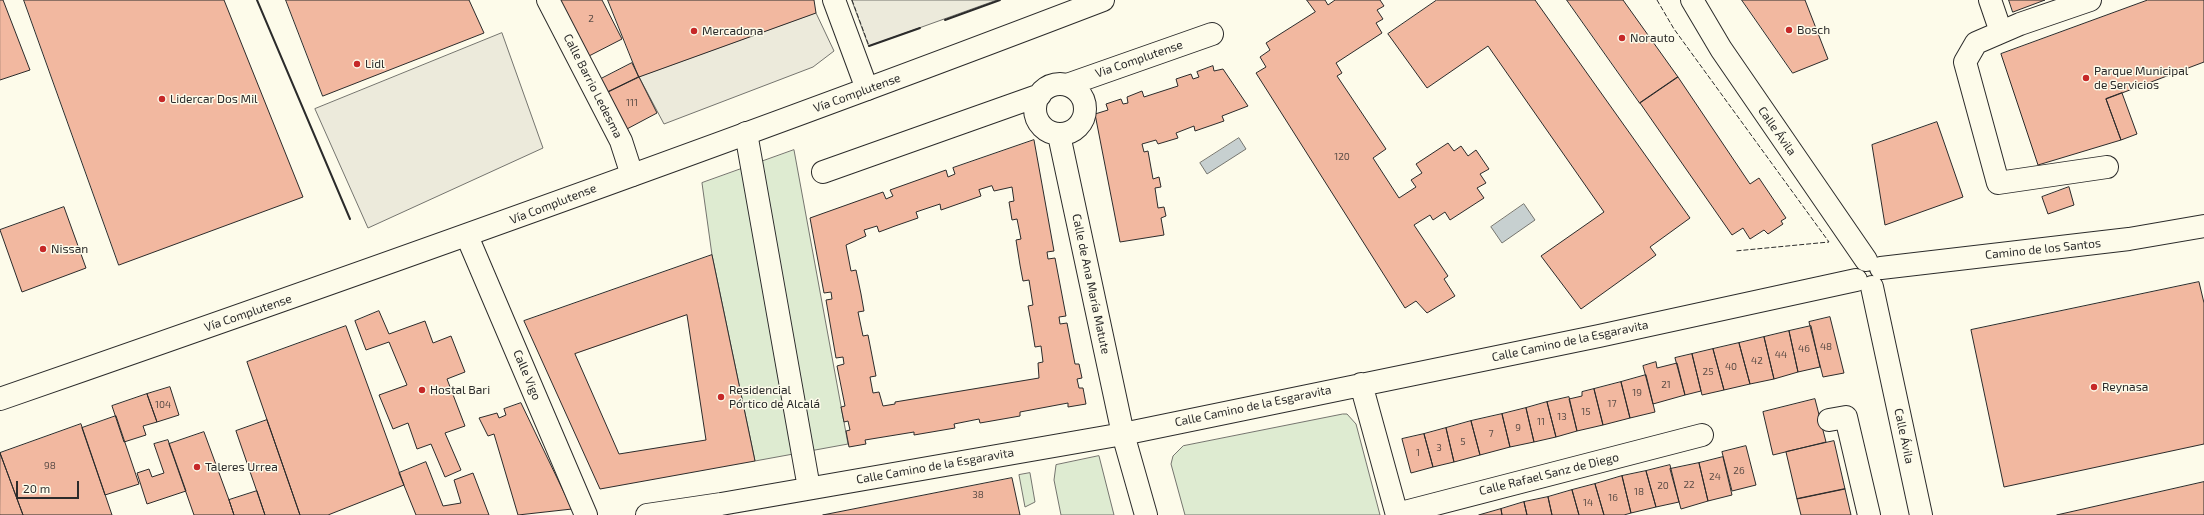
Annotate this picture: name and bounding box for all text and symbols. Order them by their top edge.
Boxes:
house number: 2 [588,13,594,25]
place label: Bosch [1797,23,1830,37]
place label: Mercadona [702,24,763,38]
marker: Bosch [1784,25,1794,35]
marker: Mercadona [689,26,699,36]
place label: Norauto [1630,31,1675,45]
street label: Calle Barrio Ledesma [561,32,625,140]
marker: Norauto [1617,33,1627,43]
street label: Via Complutense [1093,37,1185,81]
place label: Lidl [365,57,385,71]
marker: Lidl [352,59,362,69]
place label: Parque Municipal de Servicios [2094,64,2188,92]
street label: Vía Complutense [811,71,903,115]
marker: Parque Municipal de Servicios [2081,73,2091,83]
place label: Lidercar Dos Mil [170,92,258,106]
marker: Lidercar Dos Mil [157,94,167,104]
house number: 111 [626,97,638,109]
street label: Calle Ávila [1755,104,1799,158]
house number: 120 [1334,151,1350,163]
street label: Vía Complutense [508,181,598,227]
street label: Calle de Ana María Matute [1069,213,1113,355]
street label: Camino de los Santos [1984,236,2102,262]
place label: Nissan [51,242,88,256]
marker: Nissan [38,244,48,254]
street label: Vía Complutense [202,291,294,335]
street label: Calle Camino de la Esgaravita [1490,317,1650,365]
house number: 48 [1820,341,1832,353]
house number: 46 [1798,343,1810,355]
street label: Calle Vigo [510,348,544,402]
house number: 44 [1775,349,1787,361]
house number: 42 [1751,355,1763,367]
house number: 40 [1725,361,1737,373]
house number: 25 [1703,366,1713,378]
house number: 21 [1661,379,1671,391]
place label: Reynasa [2102,380,2148,394]
street label: Calle Camino de la Esgaravita [1173,382,1333,430]
marker: Reynasa [2089,382,2099,392]
place label: Hostal Bari [430,383,490,397]
place label: Residencial Pórtico de Alcalá [729,383,820,411]
marker: Hostal Bari [417,385,427,395]
house number: 19 [1632,387,1642,399]
marker: Residencial Pórtico de Alcalá [716,392,726,402]
house number: 17 [1607,398,1617,410]
house number: 104 [155,399,171,411]
house number: 15 [1581,406,1591,418]
street label: Calle Ávila [1891,407,1917,465]
house number: 13 [1557,411,1567,423]
house number: 11 [1537,416,1545,428]
house number: 9 [1515,422,1521,434]
house number: 7 [1488,428,1494,440]
house number: 5 [1460,436,1466,448]
house number: 3 [1436,442,1442,454]
street label: Calle Camino de la Esgaravita [855,445,1015,487]
house number: 1 [1416,447,1420,459]
street label: Calle Rafael Sanz de Diego [1478,450,1620,498]
house number: 98 [44,460,56,472]
place label: Taleres Urrea [205,460,278,474]
marker: Taleres Urrea [192,462,202,472]
house number: 26 [1733,465,1745,477]
house number: 24 [1709,471,1721,483]
scale bar [18,473,81,499]
house number: 22 [1683,479,1695,491]
house number: 20 [1657,480,1669,492]
text: 20 m [23,481,50,495]
house number: 18 [1634,486,1644,498]
house number: 38 [972,489,984,501]
house number: 16 [1608,492,1618,504]
house number: 14 [1583,497,1593,509]

